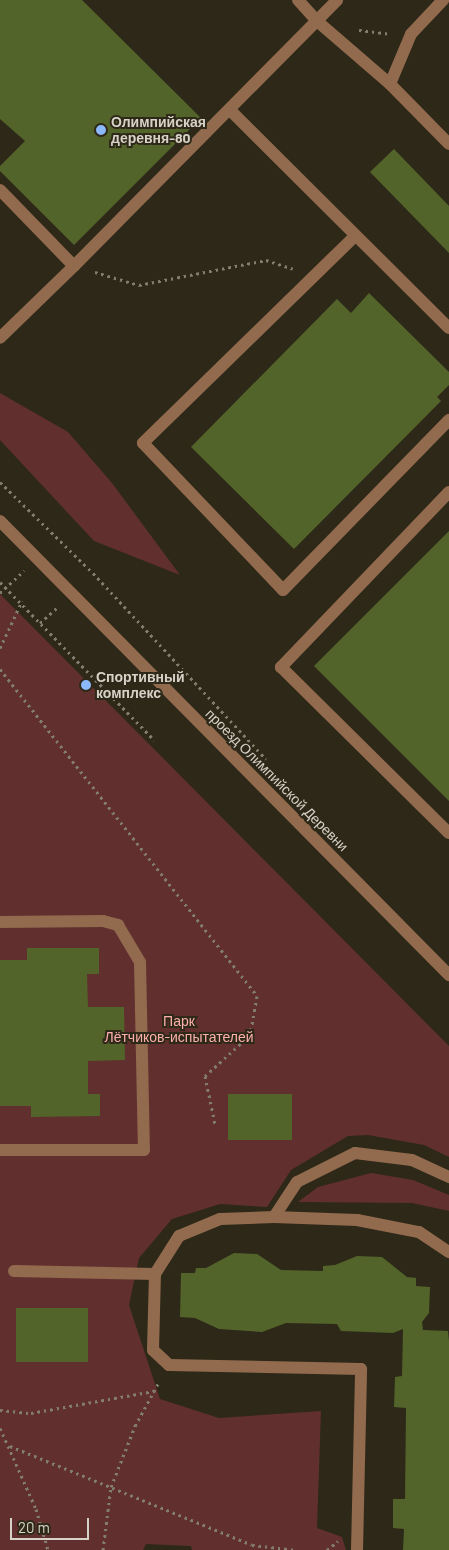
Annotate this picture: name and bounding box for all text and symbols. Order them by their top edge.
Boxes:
place label: Олимпийская деревня-80 [111,114,206,146]
marker: Олимпийская деревня-80 [95,124,107,136]
place label: Спортивный комплекс [96,669,185,702]
marker: Спортивный комплекс [80,679,92,691]
street label: проезд Олимпийской Деревни [202,705,352,855]
park label: Парк Лётчиков-испытателей [104,1013,254,1046]
scale bar [12,1508,91,1540]
text: 20 m [18,1518,50,1536]

